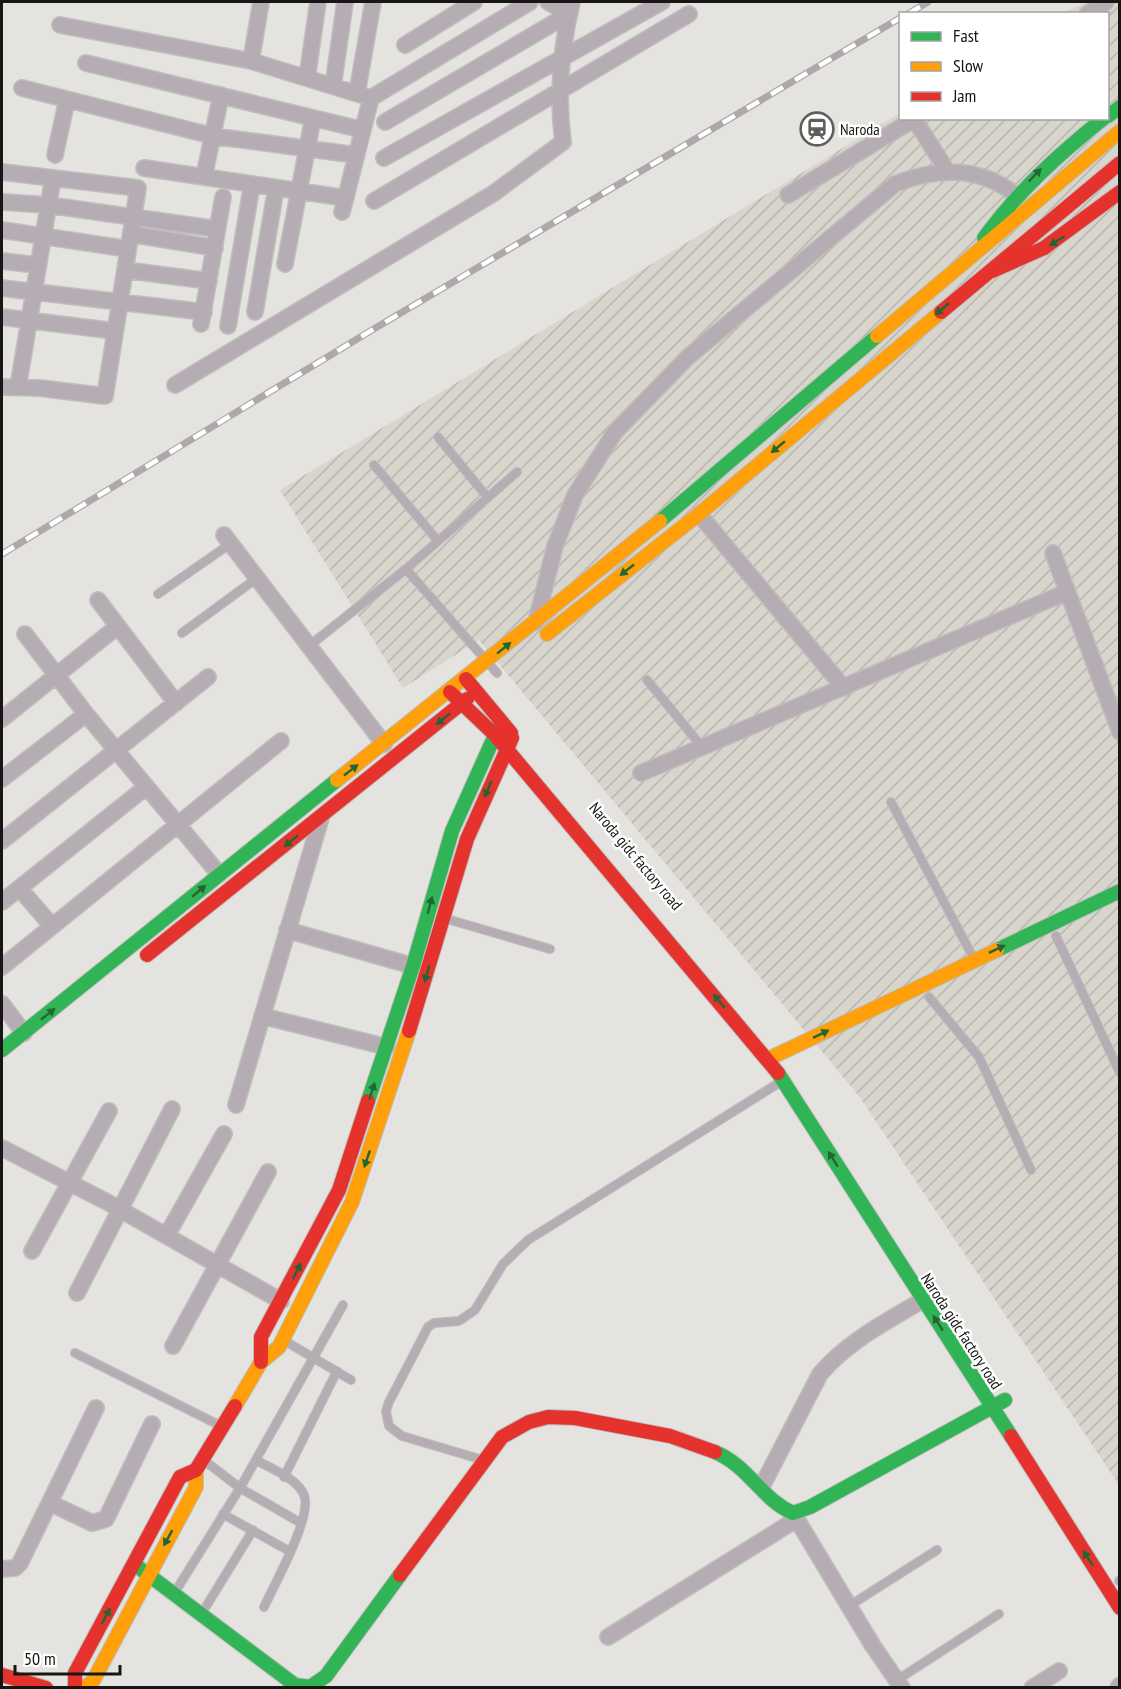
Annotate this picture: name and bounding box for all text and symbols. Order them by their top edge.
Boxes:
legend [899,12,1109,120]
text: Fast [953,24,979,47]
text: Slow [953,54,984,77]
text: Jam [952,84,976,107]
station icon: Naroda [799,111,835,147]
place label: Naroda [840,119,880,139]
one-way arrow [1028,168,1042,183]
one-way arrow [1049,235,1065,246]
one-way arrow [934,303,950,316]
one-way arrow [770,440,786,453]
one-way arrow [620,563,635,575]
one-way arrow [496,642,512,655]
one-way arrow [435,712,451,725]
one-way arrow [343,763,359,776]
one-way arrow [483,781,493,799]
street label: Naroda gidc factory road [585,798,687,914]
one-way arrow [284,834,299,847]
one-way arrow [191,885,206,898]
one-way arrow [426,896,435,914]
one-way arrow [988,945,1005,954]
one-way arrow [422,965,431,983]
one-way arrow [713,994,726,1009]
one-way arrow [40,1008,56,1021]
one-way arrow [812,1029,829,1038]
one-way arrow [368,1082,378,1100]
one-way arrow [361,1151,371,1169]
one-way arrow [828,1151,839,1167]
one-way arrow [292,1262,302,1279]
street label: Naroda gidc factory road [917,1269,1007,1393]
one-way arrow [933,1315,944,1331]
one-way arrow [163,1530,173,1547]
one-way arrow [1083,1550,1094,1566]
one-way arrow [101,1607,111,1624]
scale bar [15,1638,120,1676]
text: 50 m [24,1647,56,1670]

